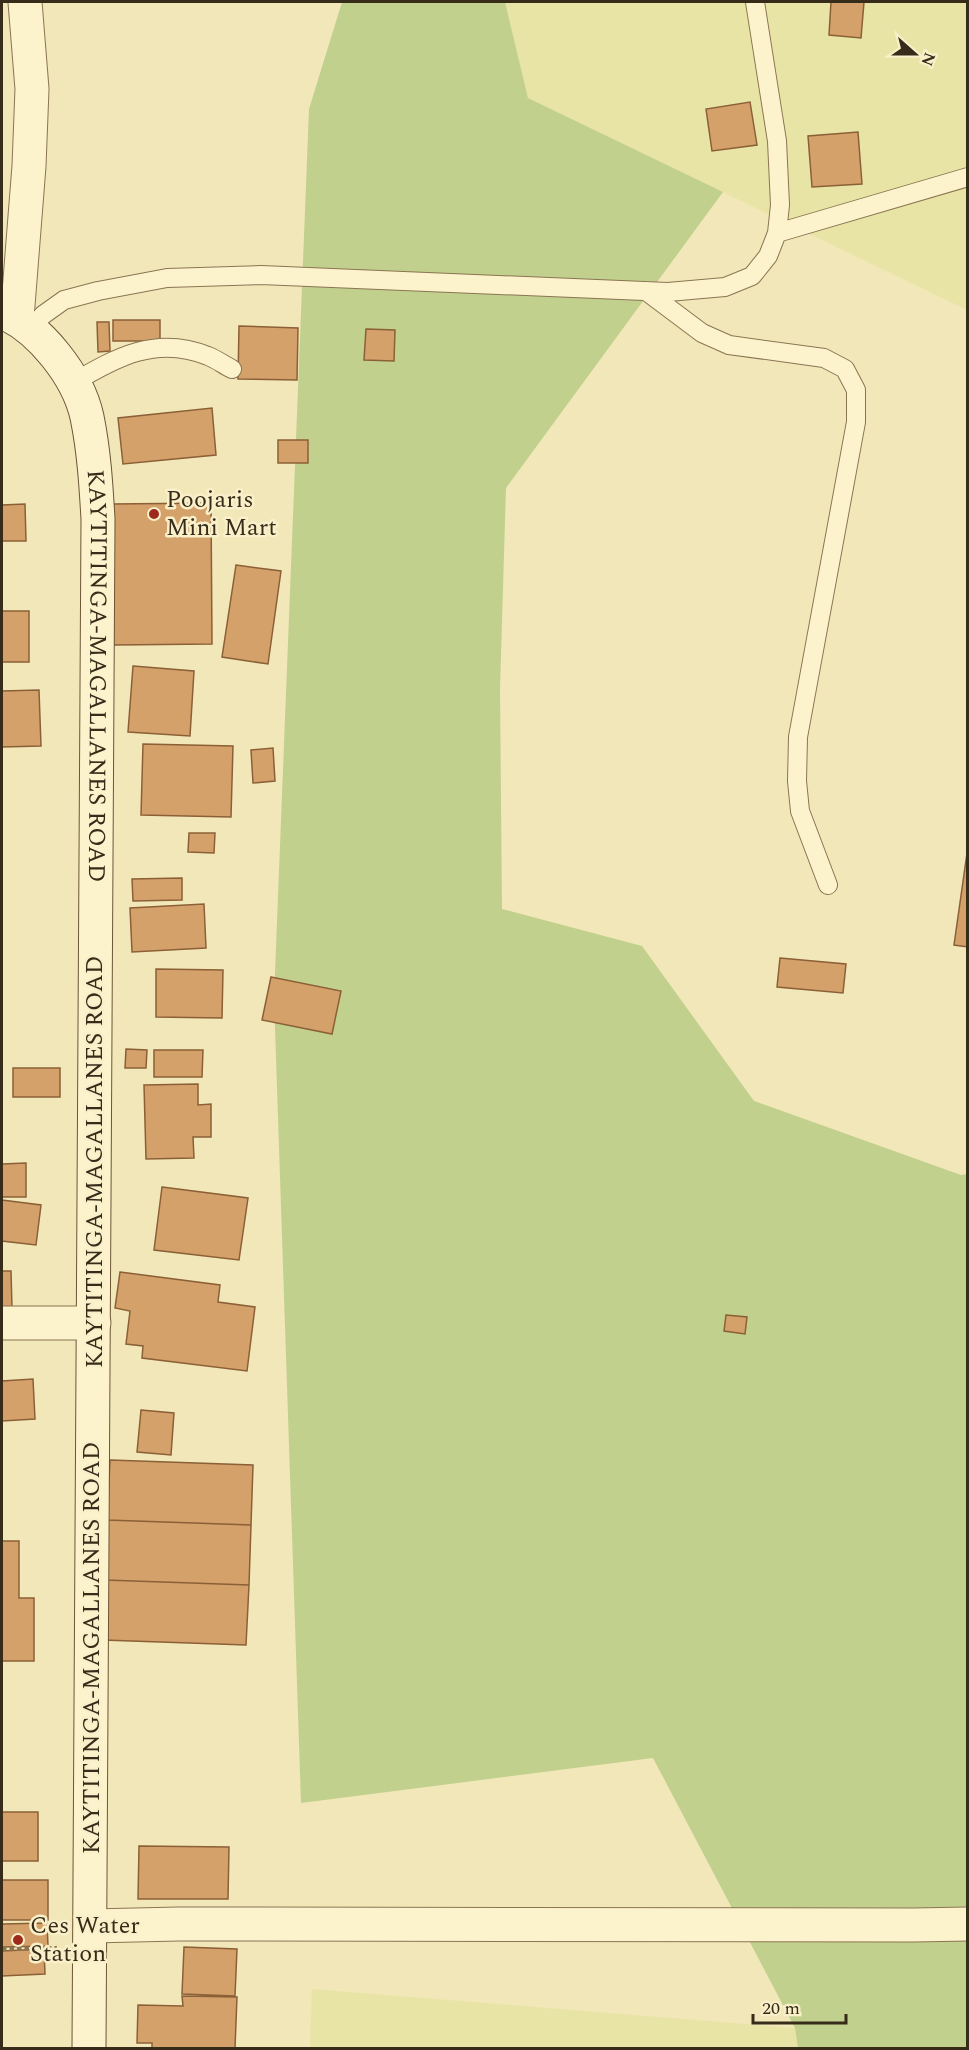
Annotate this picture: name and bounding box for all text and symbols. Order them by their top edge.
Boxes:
north arrow [885,24,945,84]
text: N [915,49,942,69]
street label: KAYTITINGA-MAGALLANES ROAD [77,468,116,883]
place label: Poojaris Mini Mart [166,482,277,546]
marker: Poojaris Mini Mart [147,507,161,521]
street label: KAYTITINGA-MAGALLANES ROAD [77,956,113,1368]
street label: KAYTITINGA-MAGALLANES ROAD [74,1442,110,1854]
place label: Ces Water Station [30,1908,140,1972]
marker: Ces Water Station [11,1933,25,1947]
scale bar [753,1987,846,2025]
text: 20 m [762,1995,800,2022]

